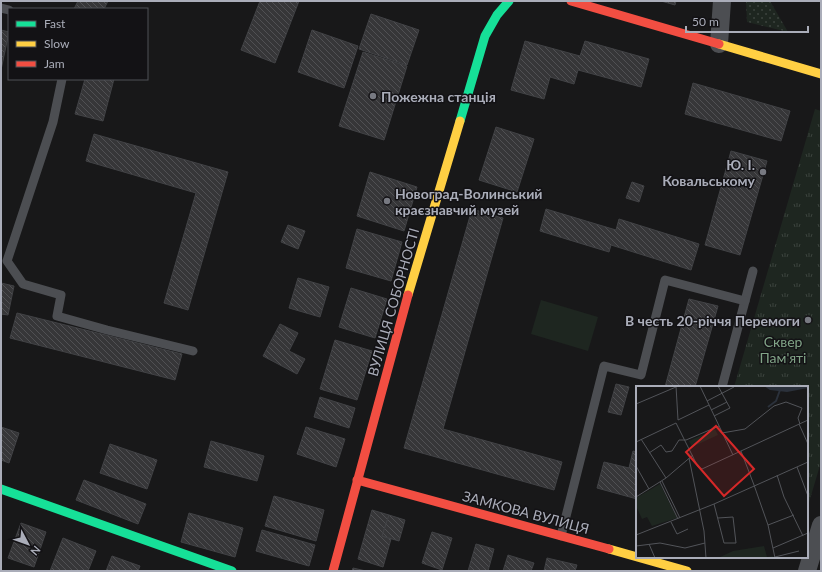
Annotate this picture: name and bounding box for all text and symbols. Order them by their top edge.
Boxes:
legend [8,8,148,80]
scale bar [686,8,808,34]
text: 50 m [692,14,719,29]
text: Fast [44,16,66,31]
text: Slow [44,36,70,51]
text: Jam [44,56,65,71]
place label: Пожежна станція [381,88,496,105]
marker: Пожежна станція [368,91,378,101]
place label: Ю. І. Ковальському [662,156,756,189]
marker: Ю. І. Ковальському [758,167,768,177]
place label: Новоград-Волинський краєзнавчий музей [395,185,542,218]
marker: Новоград-Волинський краєзнавчий музей [382,196,392,206]
street label: ВУЛИЦЯ СОБОРНОСТІ [364,226,422,378]
place label: В честь 20-річчя Перемоги [625,312,800,329]
marker: В честь 20-річчя Перемоги [803,315,813,325]
park label: Сквер Пам'яті [760,333,806,366]
inset map [636,386,808,558]
street label: ЗАМКОВА ВУЛИЦЯ [461,487,591,537]
north arrow [8,524,48,564]
text: N [28,543,44,558]

